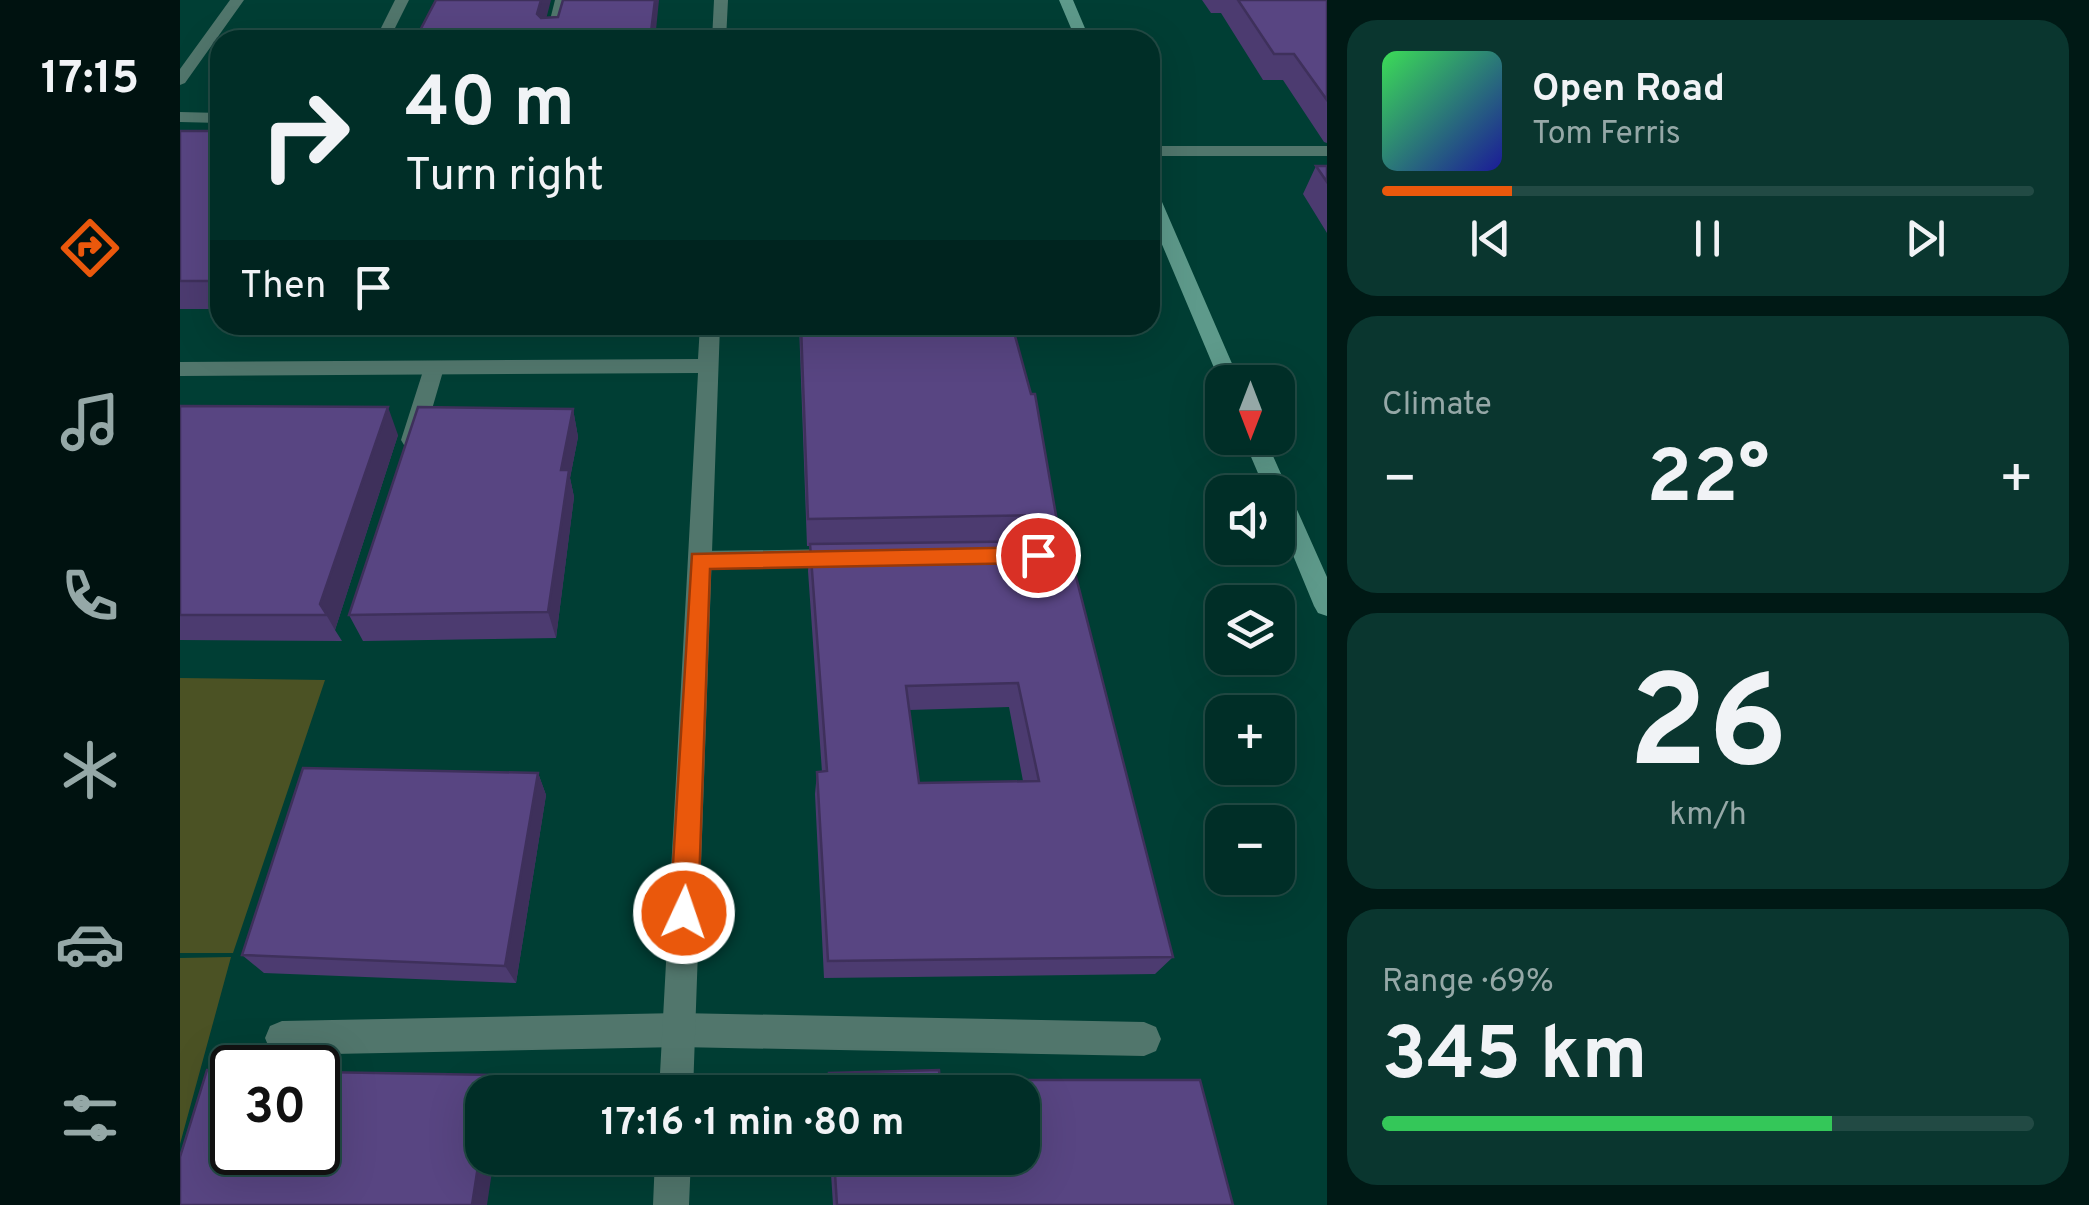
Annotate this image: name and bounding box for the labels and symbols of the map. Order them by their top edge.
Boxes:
north arrow [1205,365,1295,455]
pin [996,513,1081,598]
position arrow [632,861,736,965]
speed limit sign: 30 [210,1045,340,1175]

